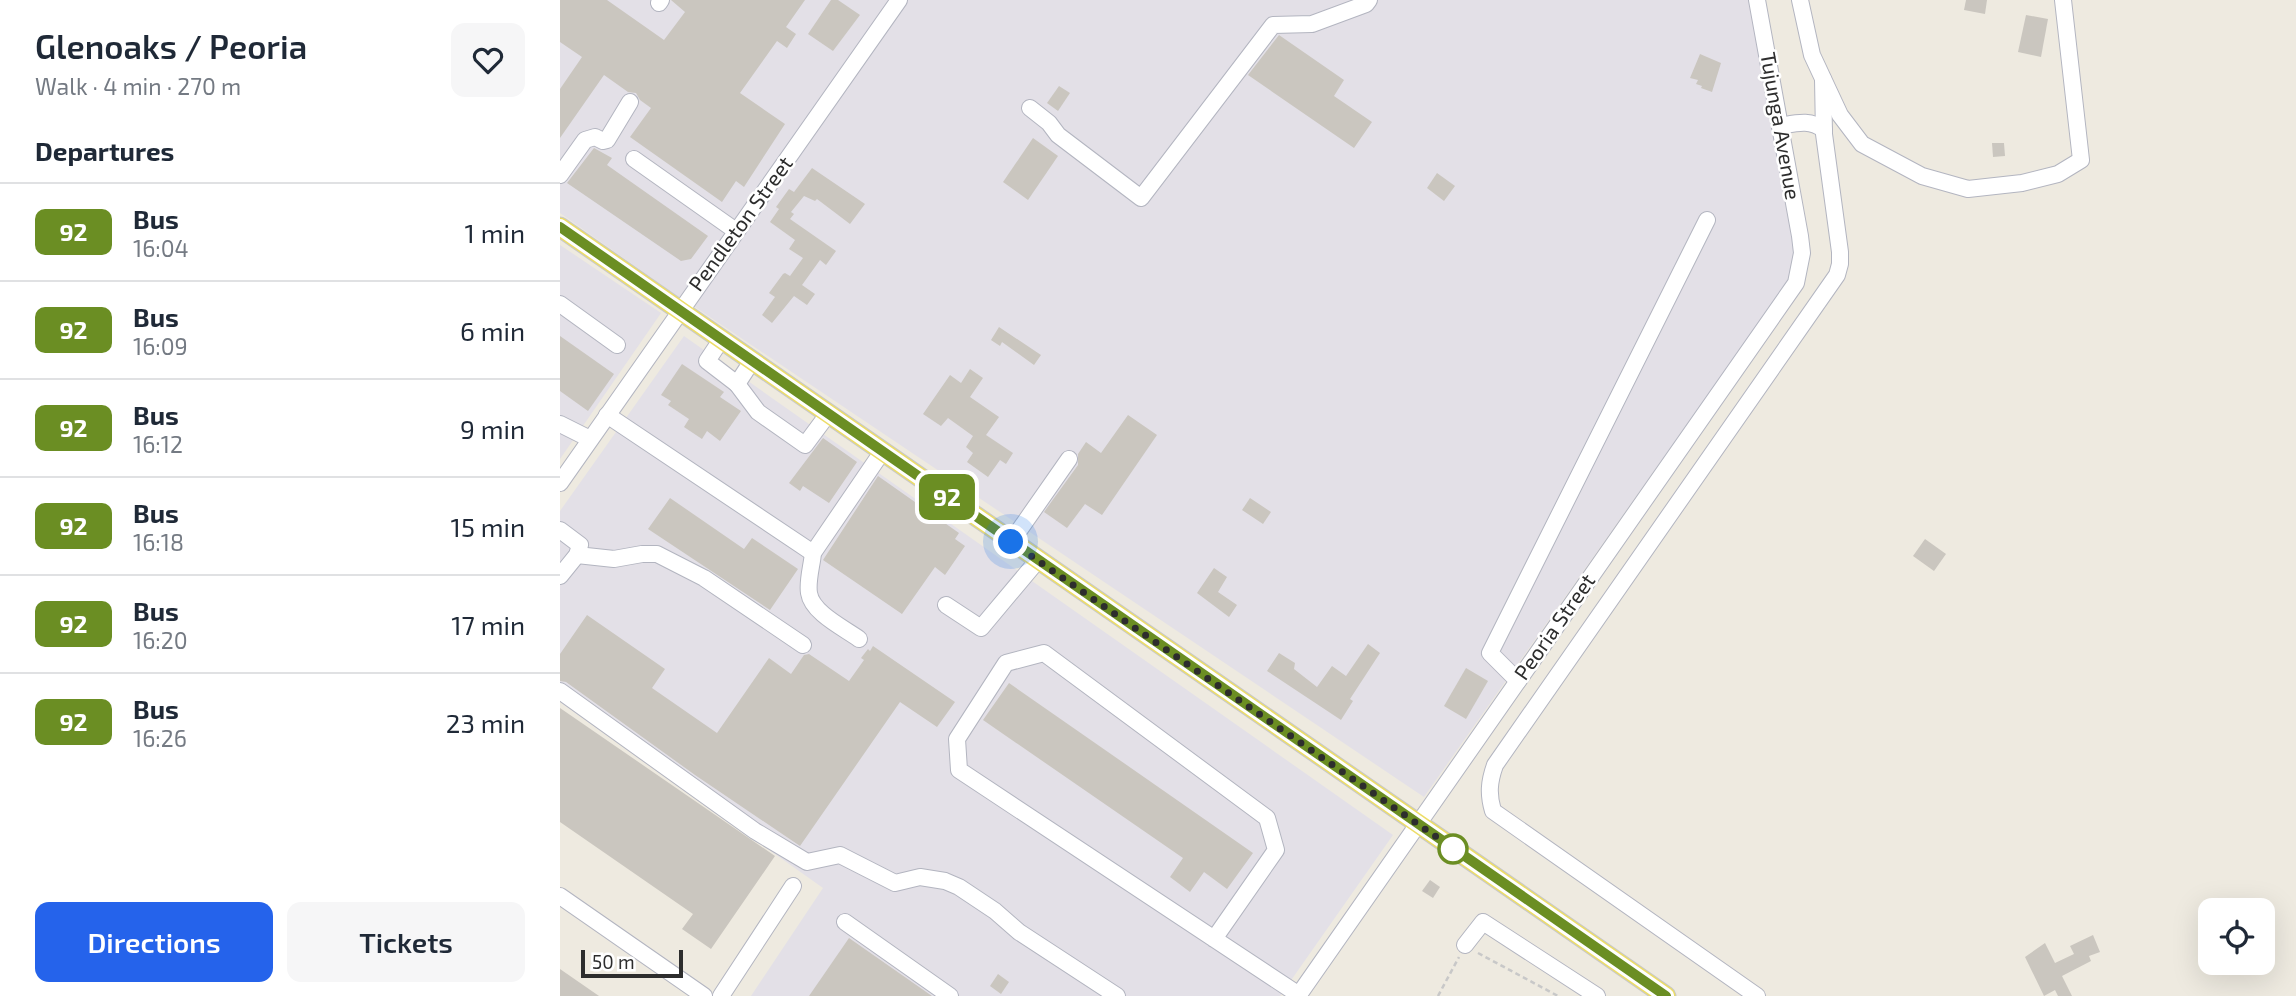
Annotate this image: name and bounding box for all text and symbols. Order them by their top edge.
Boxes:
button: heart [451,23,525,97]
text: Glenoaks / Peoria [35,26,307,66]
street label: Tujunga Avenue [1755,50,1807,202]
text: Walk · 4 min · 270 m [35,72,241,100]
text: Departures [35,135,174,166]
street label: Pendleton Street [683,151,797,295]
text: Bus [133,203,179,234]
text: 92 [59,217,88,246]
text: 1 min [465,217,525,248]
text: 16:04 [133,234,189,262]
text: Bus [133,301,179,332]
text: 92 [59,315,88,344]
text: 6 min [460,315,525,346]
text: 16:09 [133,332,188,360]
text: Bus [133,399,179,430]
text: 92 [59,413,88,442]
text: 9 min [460,413,525,444]
text: 16:12 [133,430,183,458]
line badge: 92 [916,474,978,520]
text: 92 [933,482,961,511]
text: Bus [133,497,179,528]
text: 92 [59,511,88,540]
text: 15 min [451,511,525,542]
your location [993,524,1028,559]
text: 16:18 [133,528,184,556]
street label: Peoria Street [1508,568,1599,684]
text: Bus [133,595,179,626]
text: 92 [59,609,88,638]
text: 17 min [451,609,525,640]
text: 16:20 [133,626,188,654]
text: Bus [133,693,179,724]
text: 92 [59,707,88,736]
text: 23 min [446,707,525,738]
text: 16:26 [133,724,187,752]
unlabelled marker [1438,834,1468,864]
map controls [2198,898,2275,975]
button: locate [2198,898,2275,975]
button: Directions [35,902,273,982]
button: Tickets [287,902,525,982]
scale bar [581,947,682,979]
text: 50 m [592,950,635,973]

